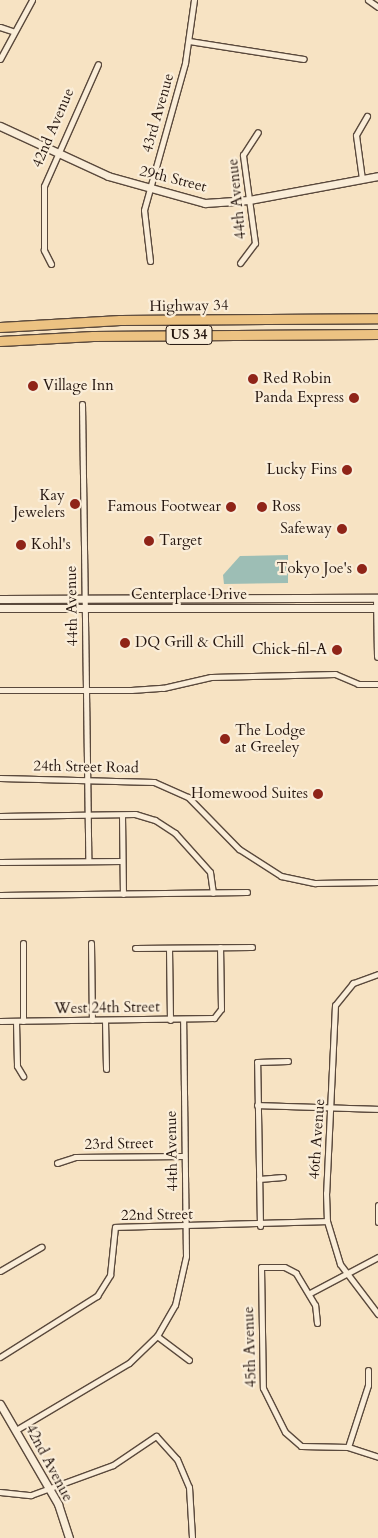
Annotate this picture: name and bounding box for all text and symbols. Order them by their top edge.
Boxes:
street label: 43rd Avenue [138,71,178,155]
street label: 42nd Avenue [28,86,78,170]
street label: 44th Avenue [224,158,250,240]
street label: 29th Street [138,162,208,196]
street label: Highway 34 [149,296,229,316]
road number: US 34 [165,324,213,346]
place label: Red Robin [263,370,332,388]
marker: Red Robin [247,373,259,385]
place label: Village Inn [43,377,114,395]
marker: Village Inn [27,380,39,392]
place label: Panda Express [255,389,344,407]
marker: Panda Express [348,392,360,404]
place label: Lucky Fins [267,461,337,479]
marker: Lucky Fins [341,464,353,476]
place label: Kay Jewelers [13,486,65,521]
marker: Kay Jewelers [69,498,81,510]
place label: Famous Footwear [108,498,221,516]
place label: Ross [272,498,301,516]
marker: Famous Footwear [225,501,237,513]
marker: Ross [256,501,268,513]
place label: Safeway [280,520,332,538]
marker: Safeway [336,523,348,535]
place label: Target [159,532,202,550]
marker: Target [143,535,155,547]
place label: Kohl's [31,536,71,554]
marker: Kohl's [15,539,27,551]
place label: Tokyo Joe's [276,560,352,578]
marker: Tokyo Joe's [356,563,368,575]
street label: 44th Avenue [62,565,82,647]
street label: Centerplace Drive [131,586,247,604]
place label: DQ Grill & Chill [135,634,244,652]
marker: DQ Grill & Chill [119,637,131,649]
place label: Chick-fil-A [252,641,327,659]
marker: Chick-fil-A [331,644,343,656]
place label: The Lodge at Greeley [235,721,305,756]
marker: The Lodge at Greeley [219,733,231,745]
street label: 24th Street Road [33,757,139,777]
place label: Homewood Suites [191,785,308,803]
marker: Homewood Suites [312,788,324,800]
street label: West 24th Street [54,998,160,1018]
street label: 46th Avenue [305,1098,329,1180]
street label: 44th Avenue [162,1110,182,1192]
street label: 23rd Street [84,1134,154,1154]
street label: 22nd Street [121,1205,193,1225]
street label: 45th Avenue [240,1306,260,1388]
street label: 42nd Avenue [21,1421,77,1505]

